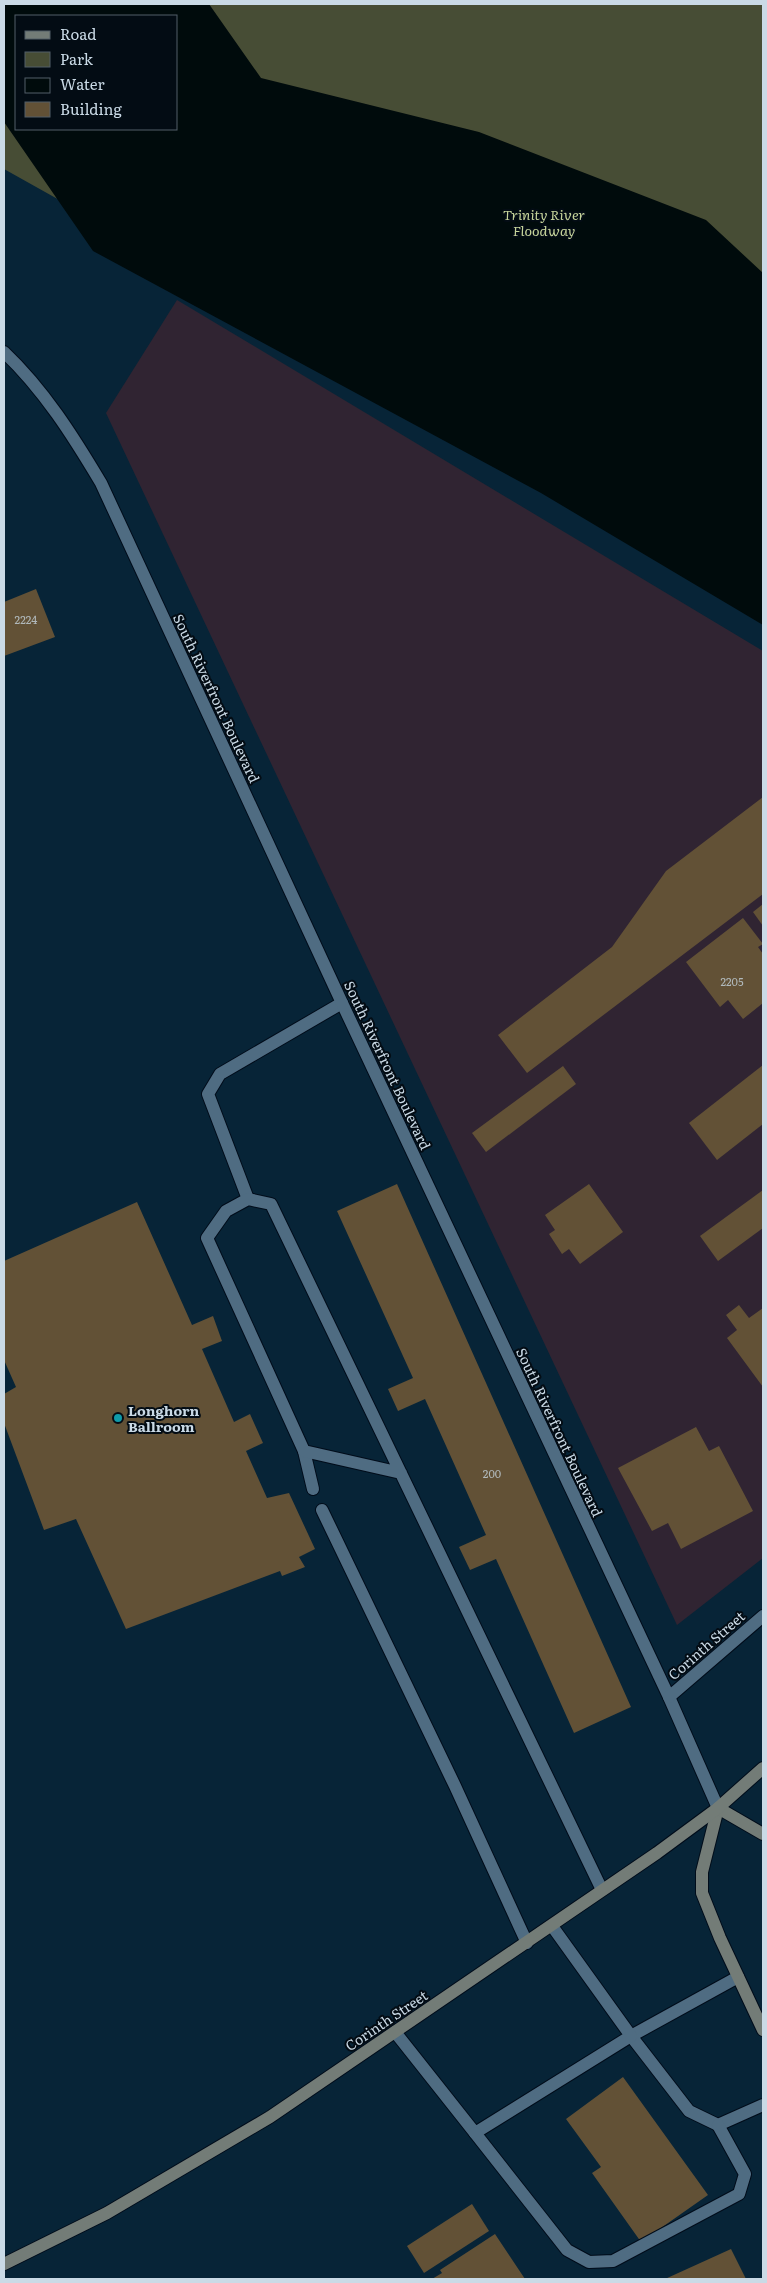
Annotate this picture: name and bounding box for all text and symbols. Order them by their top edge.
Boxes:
legend [15,15,178,130]
text: Road [60,22,96,45]
text: Park [60,47,94,70]
text: Water [60,72,105,95]
text: Building [60,97,122,120]
park label: Trinity River Floodway [503,204,586,240]
street label: South Riverfront Boulevard [169,610,265,786]
house number: 2224 [15,611,37,627]
house number: 2205 [720,973,744,989]
street label: South Riverfront Boulevard [340,977,436,1153]
street label: South Riverfront Boulevard [512,1344,608,1520]
place label: Longhorn Ballroom [128,1400,200,1436]
marker: Longhorn Ballroom [112,1412,124,1424]
house number: 200 [483,1465,501,1481]
street label: Corinth Street [663,1606,749,1684]
street label: Corinth Street [341,1985,432,2055]

